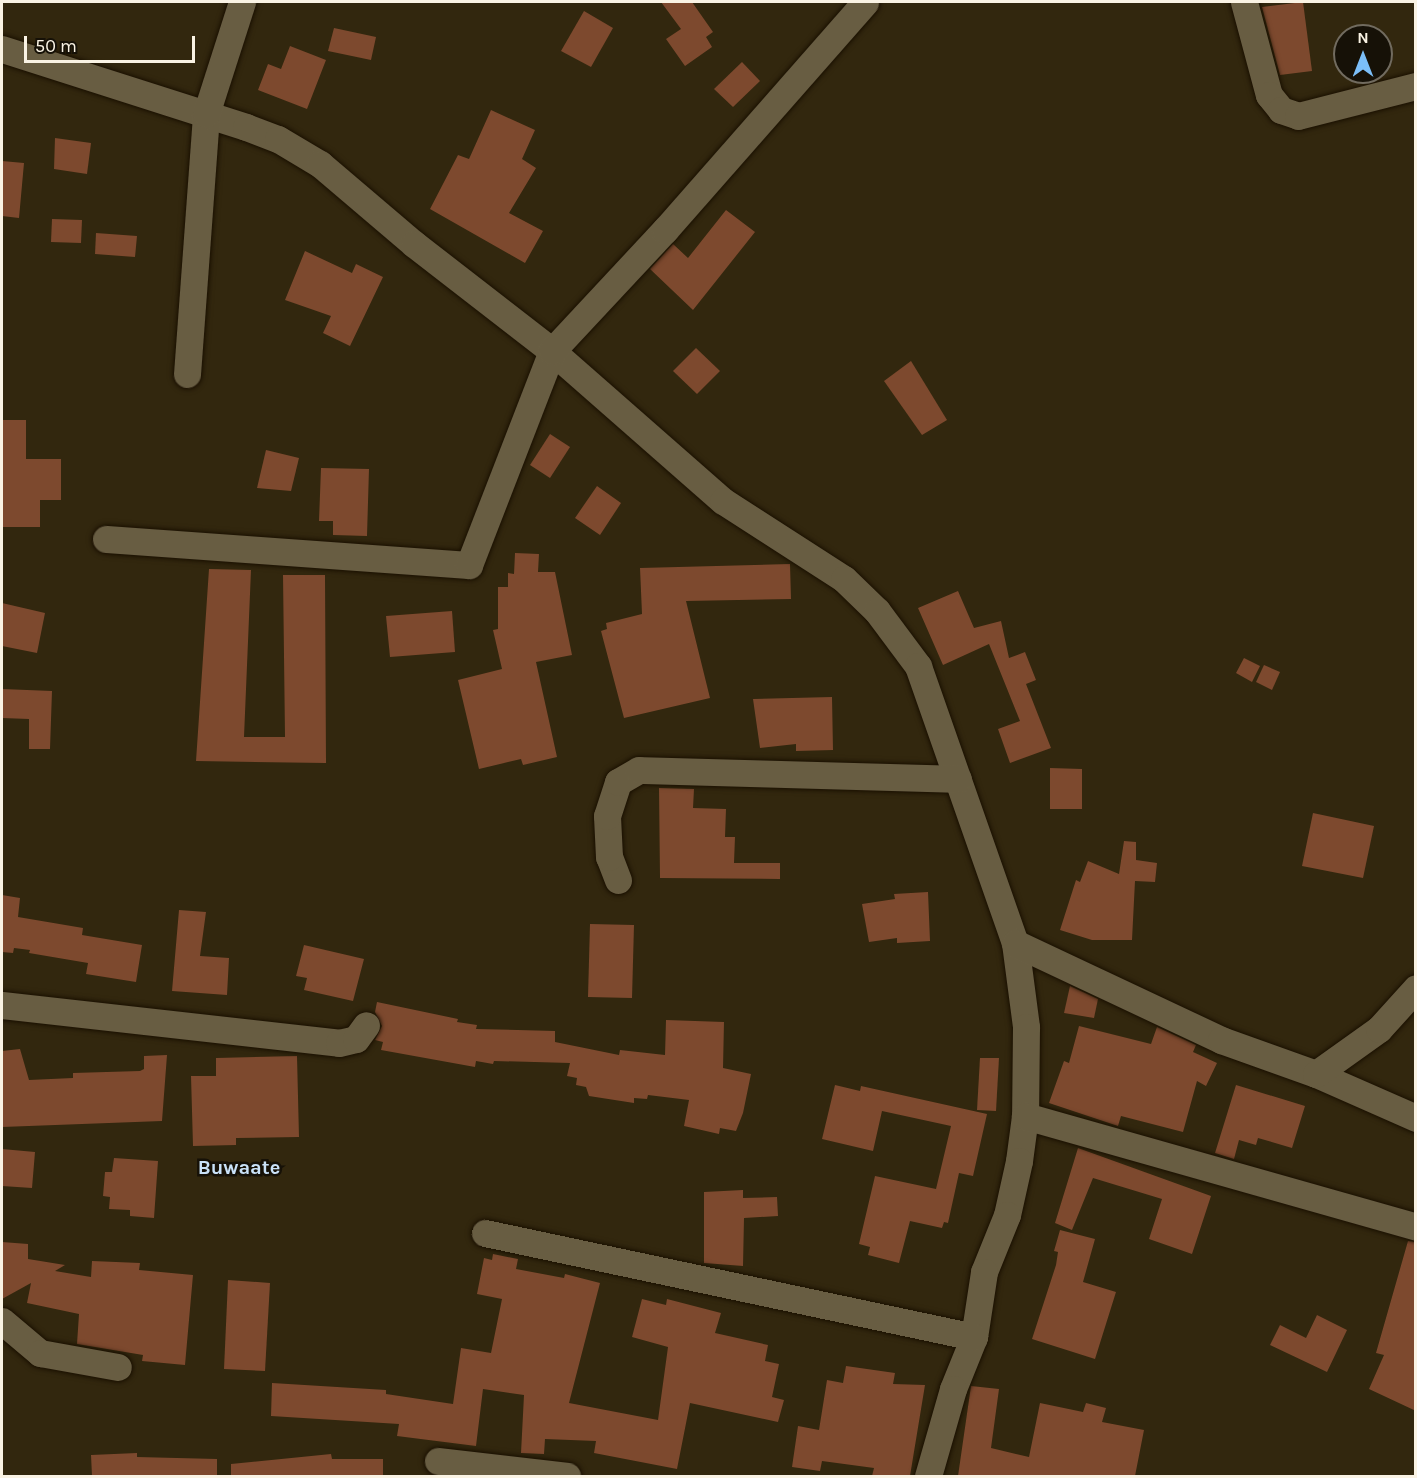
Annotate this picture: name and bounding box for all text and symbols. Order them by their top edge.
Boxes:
scale bar [27,24,198,62]
north arrow [1333,24,1393,84]
text: N [1357,28,1369,47]
text: 50 m [35,35,77,57]
district label: Buwaate [198,1155,280,1179]

